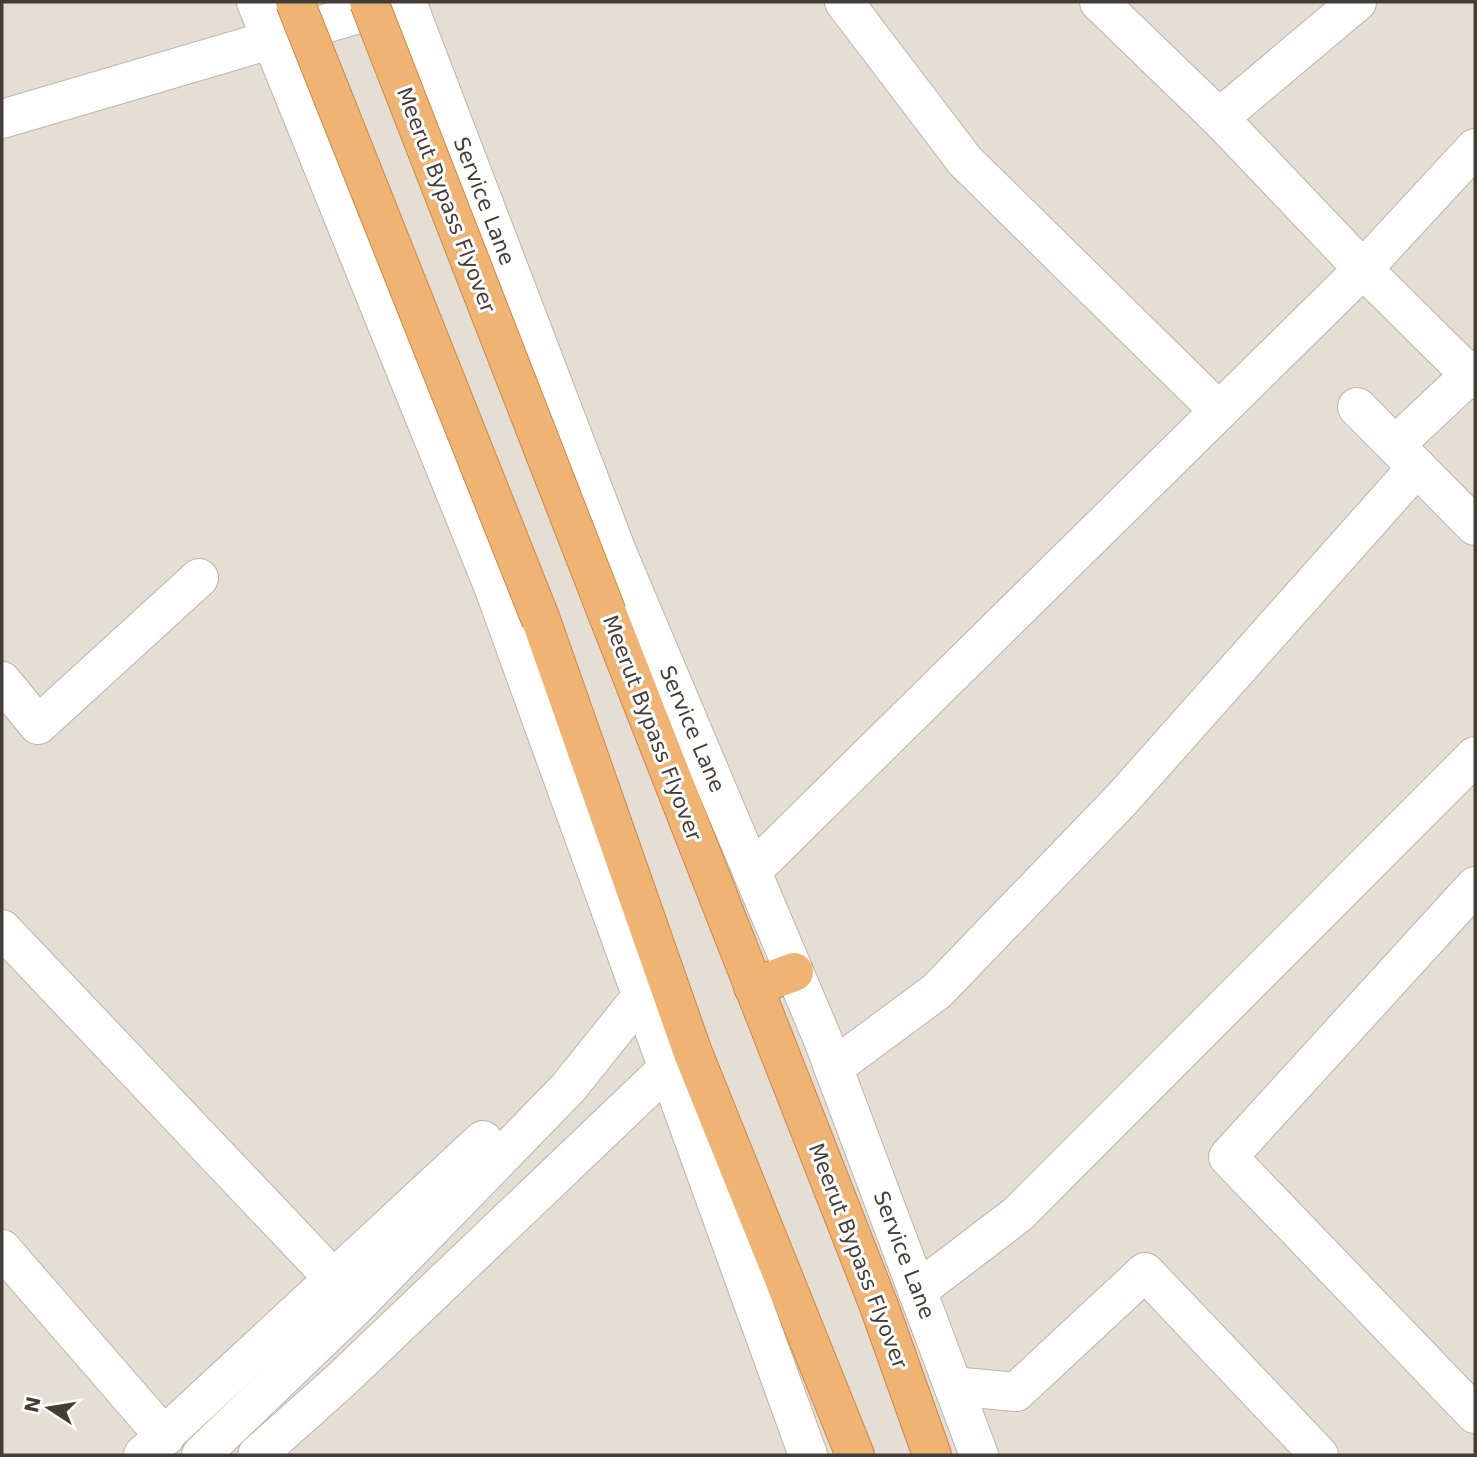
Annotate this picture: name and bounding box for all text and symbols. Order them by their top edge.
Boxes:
street label: Meerut Bypass Flyover [392,84,500,316]
street label: Service Lane [449,134,519,268]
street label: Meerut Bypass Flyover [598,612,706,844]
street label: Service Lane [655,662,729,796]
street label: Meerut Bypass Flyover [804,1140,912,1372]
street label: Service Lane [869,1188,939,1322]
north arrow [14,1373,84,1443]
text: N [20,1394,45,1415]

